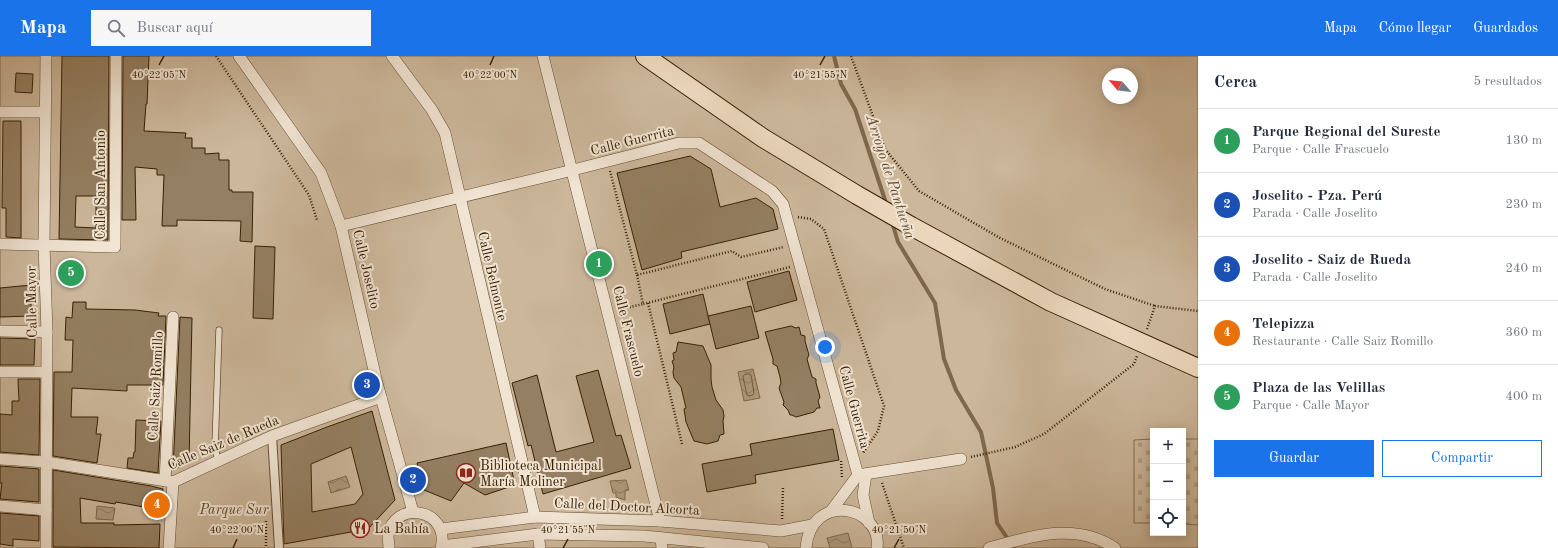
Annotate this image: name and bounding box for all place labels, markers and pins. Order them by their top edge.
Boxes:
pin: 1 [586,249,612,279]
pin: 5 [58,258,84,288]
pin: 3 [354,370,380,400]
place label: Biblioteca Municipal María Moliner [480,459,602,489]
library icon: Biblioteca Municipal María Moliner [455,462,477,484]
pin: 2 [400,465,426,495]
pin: 4 [144,490,170,520]
restaurant icon: La Bahía [349,517,371,539]
place label: La Bahía [374,522,429,536]

